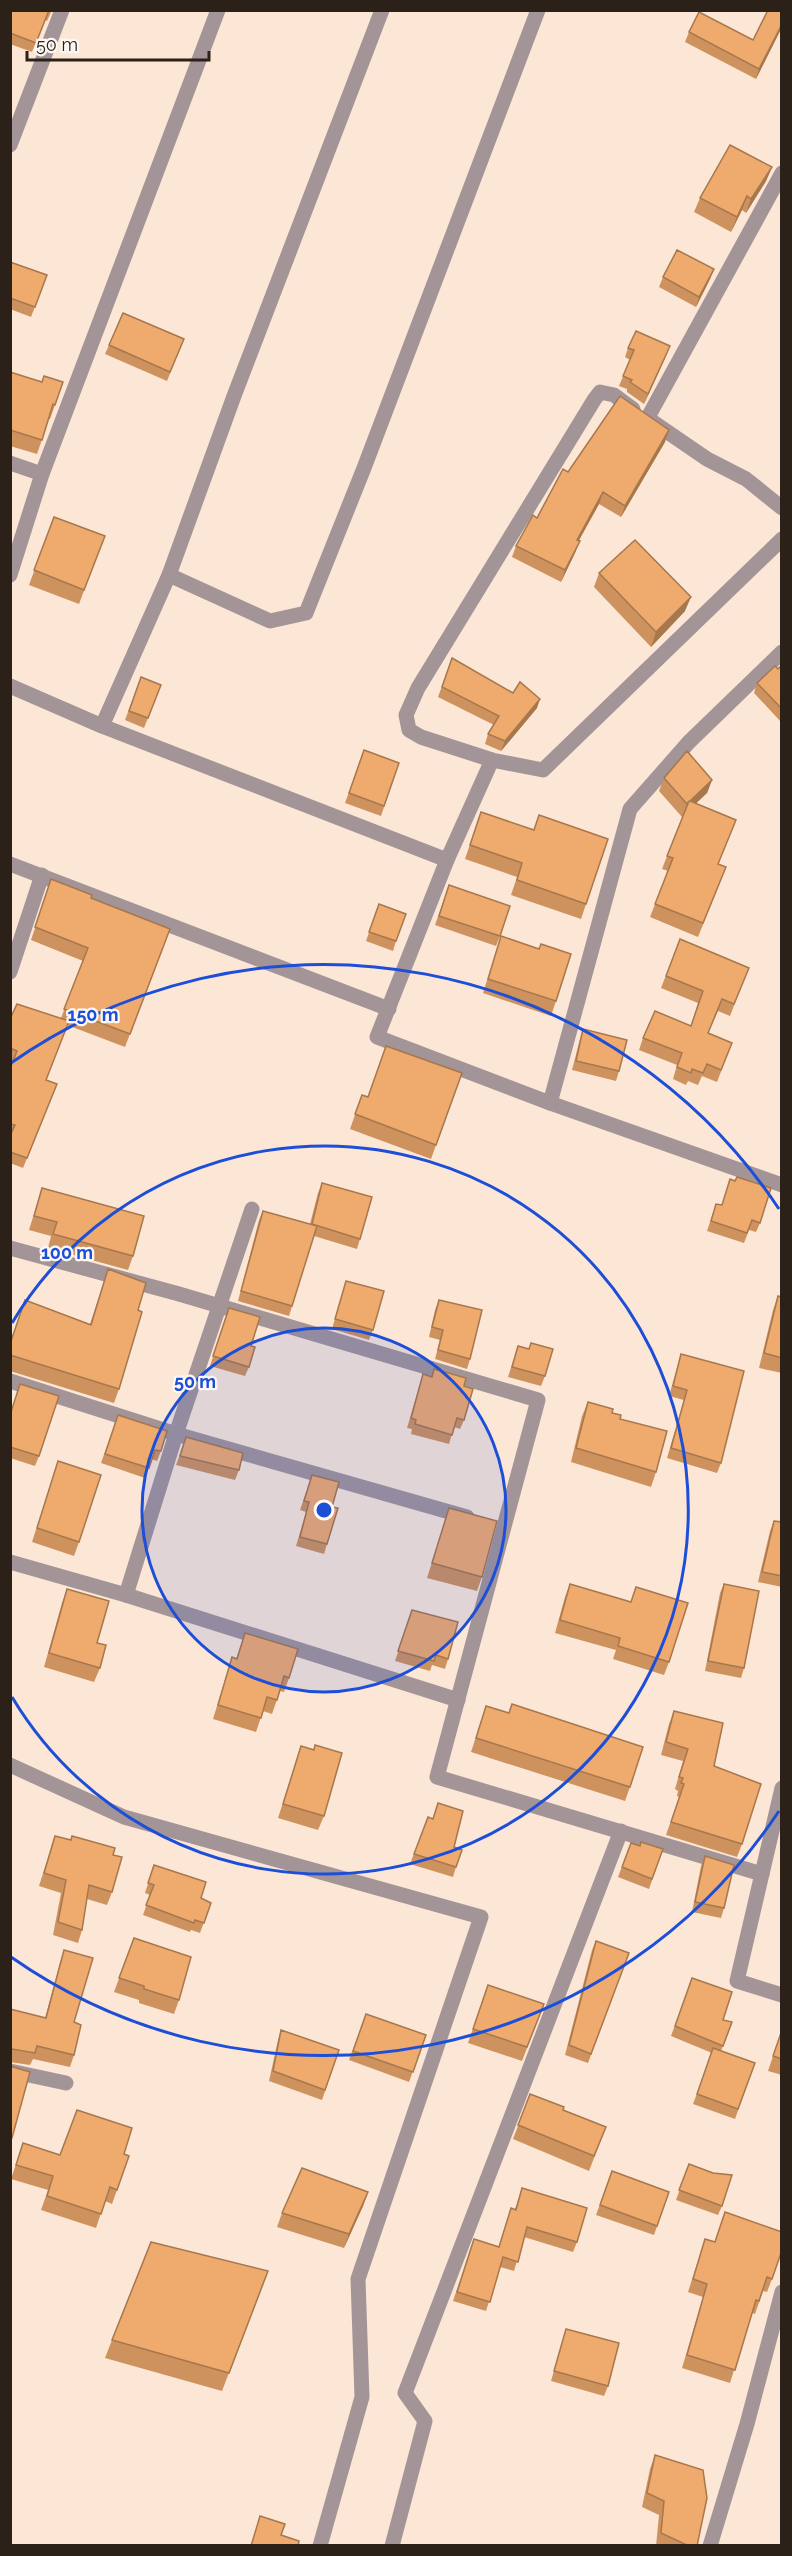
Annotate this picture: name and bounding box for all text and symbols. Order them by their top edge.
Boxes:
scale bar [27,24,208,62]
text: 50 m [36,34,78,55]
text: 150 m [68,1004,119,1025]
text: 100 m [41,1242,93,1263]
text: 50 m [174,1371,216,1392]
centre of rings [314,1500,334,1520]

